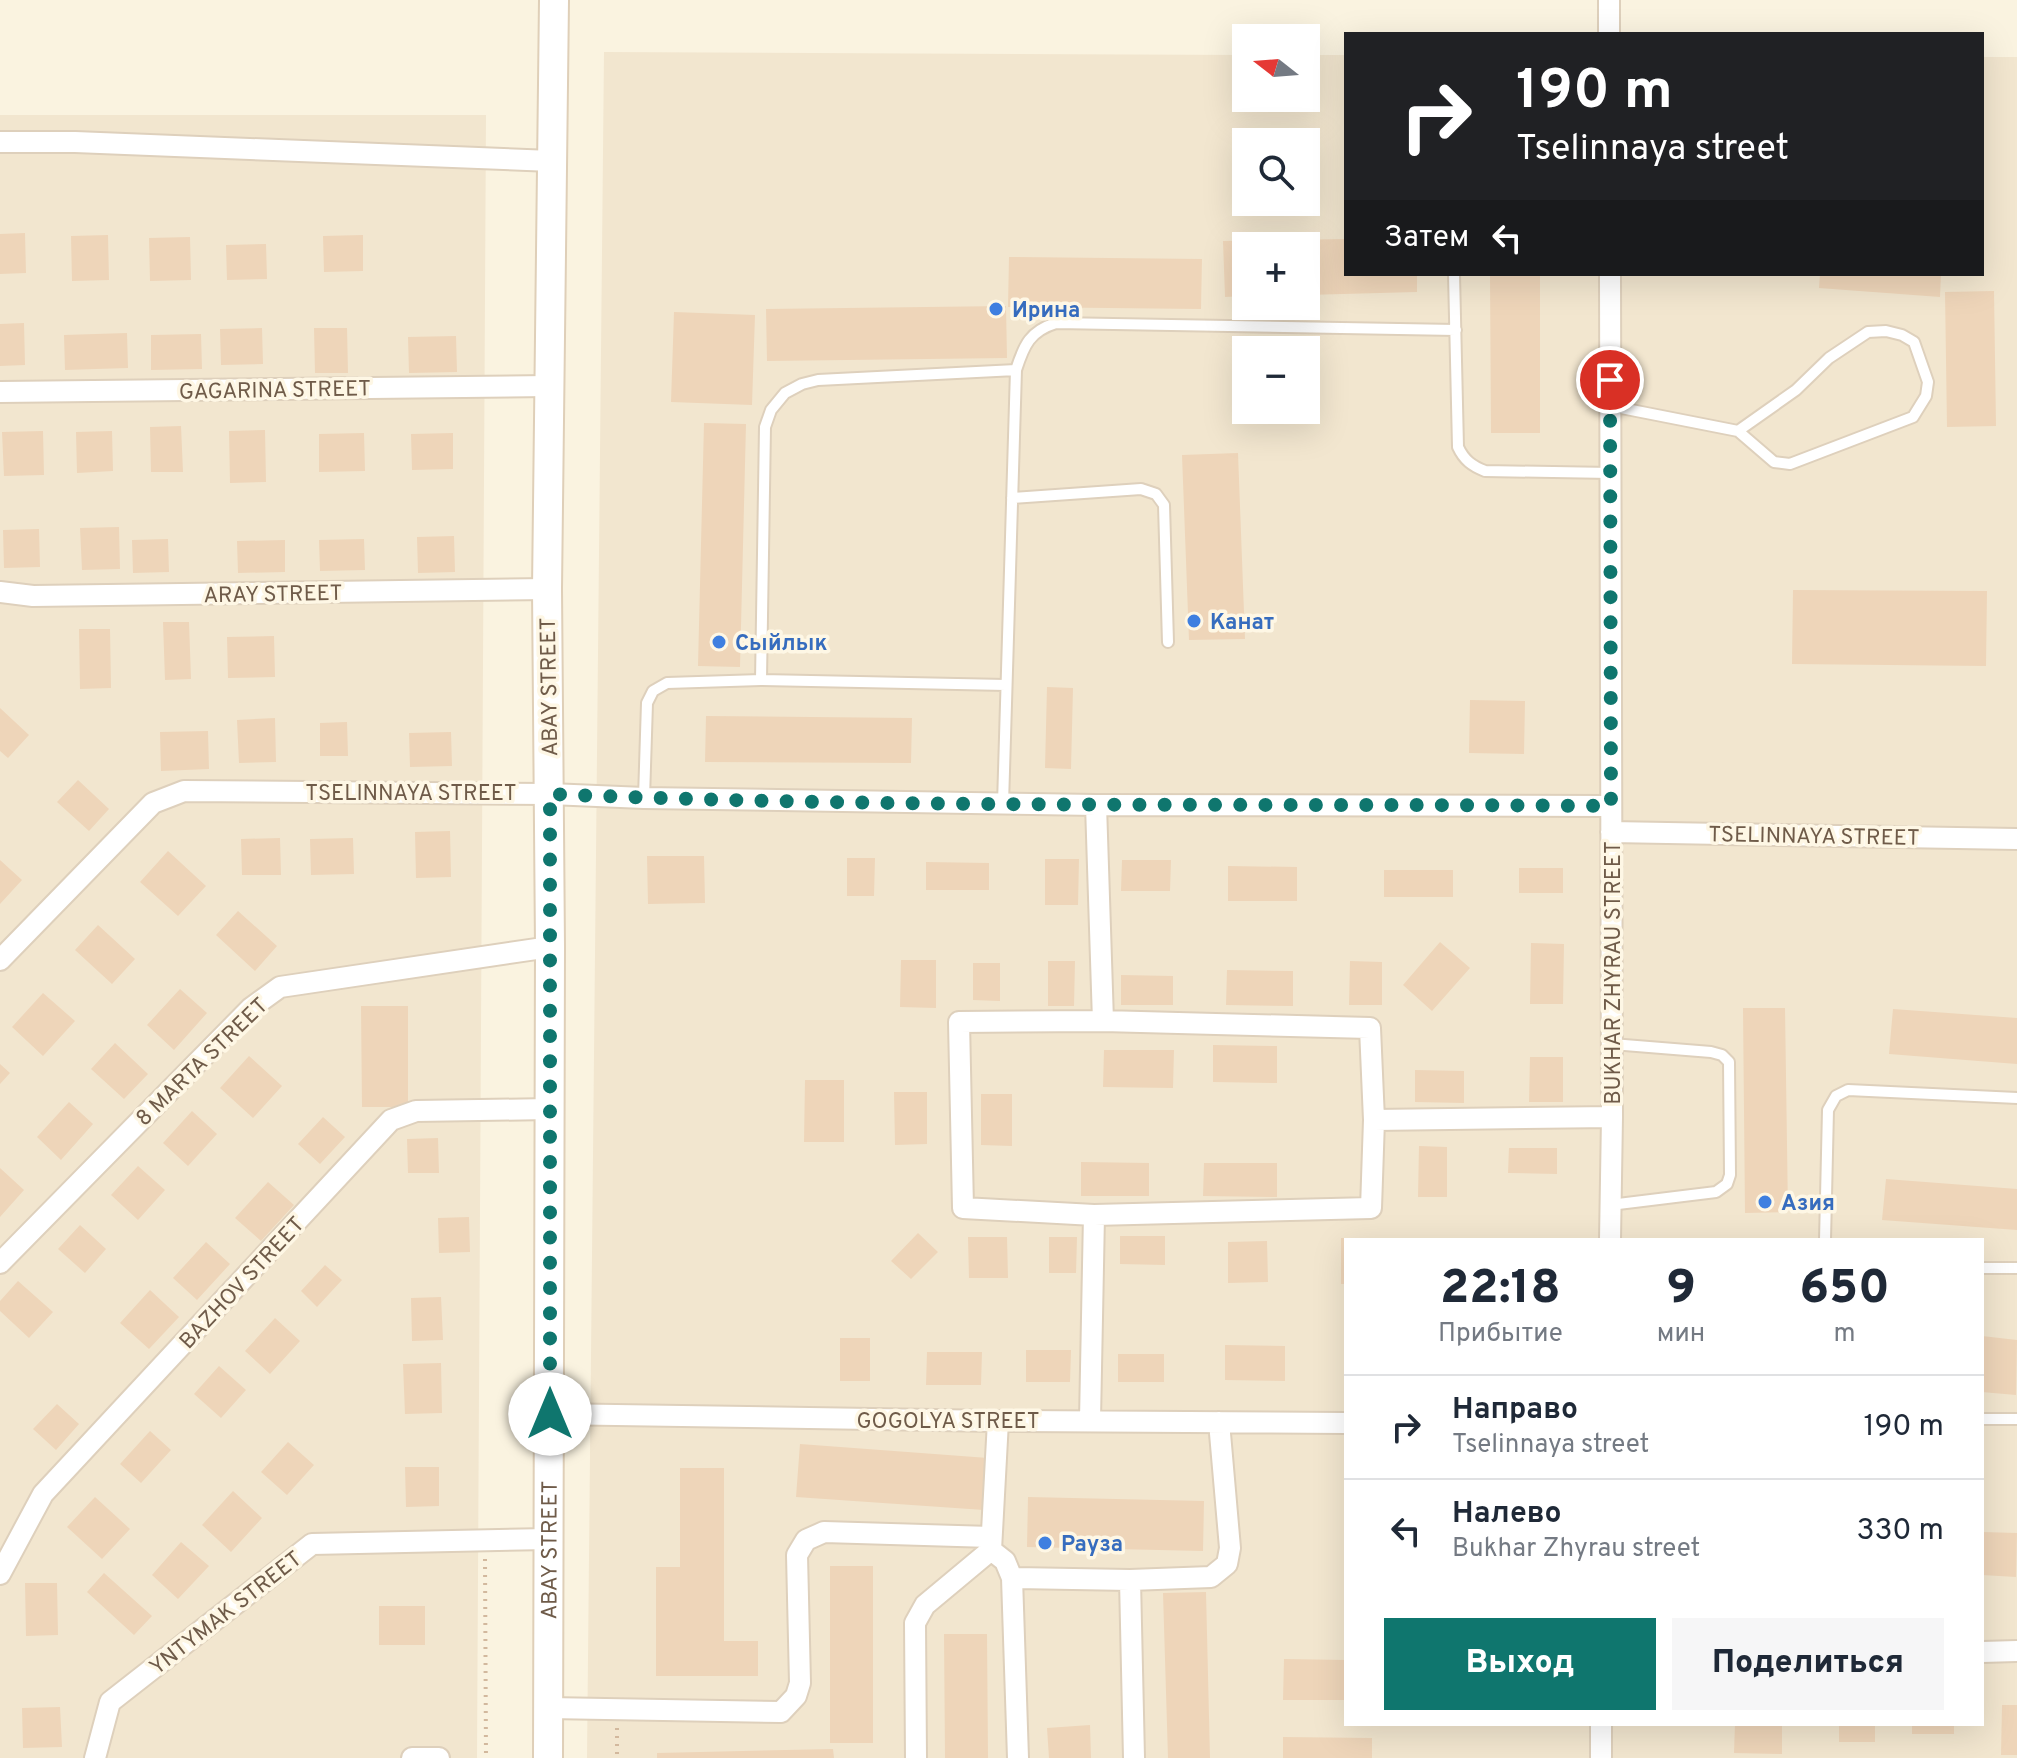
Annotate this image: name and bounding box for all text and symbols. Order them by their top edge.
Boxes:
north arrow [1232,24,1320,112]
map controls [1232,24,1320,424]
text: 190 m [1516,58,1673,128]
icon: right [1384,64,1488,168]
text: Tselinnaya street [1516,127,1789,173]
button: search [1232,128,1320,216]
icon: left [1485,216,1529,260]
text: Затем [1384,220,1469,257]
button: + [1232,232,1320,320]
place label: Ирина [1012,298,1080,325]
marker: Ирина [987,300,1005,318]
button: − [1232,336,1320,424]
pin [1576,346,1644,414]
icon: arrive [1588,358,1632,402]
street label: GAGARINA STREET [179,376,371,407]
street label: ARAY STREET [203,581,343,610]
place label: Канат [1210,610,1274,637]
marker: Канат [1185,612,1203,630]
street label: ABAY STREET [536,617,565,757]
place label: Сыйлык [735,631,827,658]
marker: Сыйлык [710,633,728,651]
street label: TSELINNAYA STREET [305,781,517,808]
street label: TSELINNAYA STREET [1708,822,1920,853]
street label: BUKHAR ZHYRAU STREET [1601,841,1628,1105]
street label: 8 MARTA STREET [131,993,274,1133]
place label: Азия [1781,1191,1835,1218]
marker: Азия [1756,1193,1774,1211]
street label: BAZHOV STREET [175,1212,311,1355]
text: 22:18 [1440,1260,1561,1320]
text: 9 [1666,1260,1696,1320]
text: 650 [1799,1260,1890,1320]
text: Прибытие [1438,1318,1563,1351]
text: мин [1657,1318,1705,1351]
text: m [1834,1318,1856,1351]
position arrow [508,1372,592,1456]
text: Направо [1452,1392,1578,1429]
icon: right [1384,1405,1428,1449]
street label: GOGOLYA STREET [856,1409,1040,1436]
text: 190 m [1863,1409,1944,1446]
text: Tselinnaya street [1452,1429,1649,1462]
street label: ABAY STREET [537,1481,565,1619]
text: Налево [1452,1496,1561,1533]
icon: left [1384,1509,1428,1553]
text: 330 m [1856,1513,1944,1550]
place label: Рауза [1061,1532,1123,1559]
text: Bukhar Zhyrau street [1452,1533,1700,1566]
marker: Рауза [1036,1534,1054,1552]
street label: YNTYMAK STREET [145,1546,308,1682]
button: Выход [1384,1618,1656,1710]
button: Поделиться [1672,1618,1944,1710]

